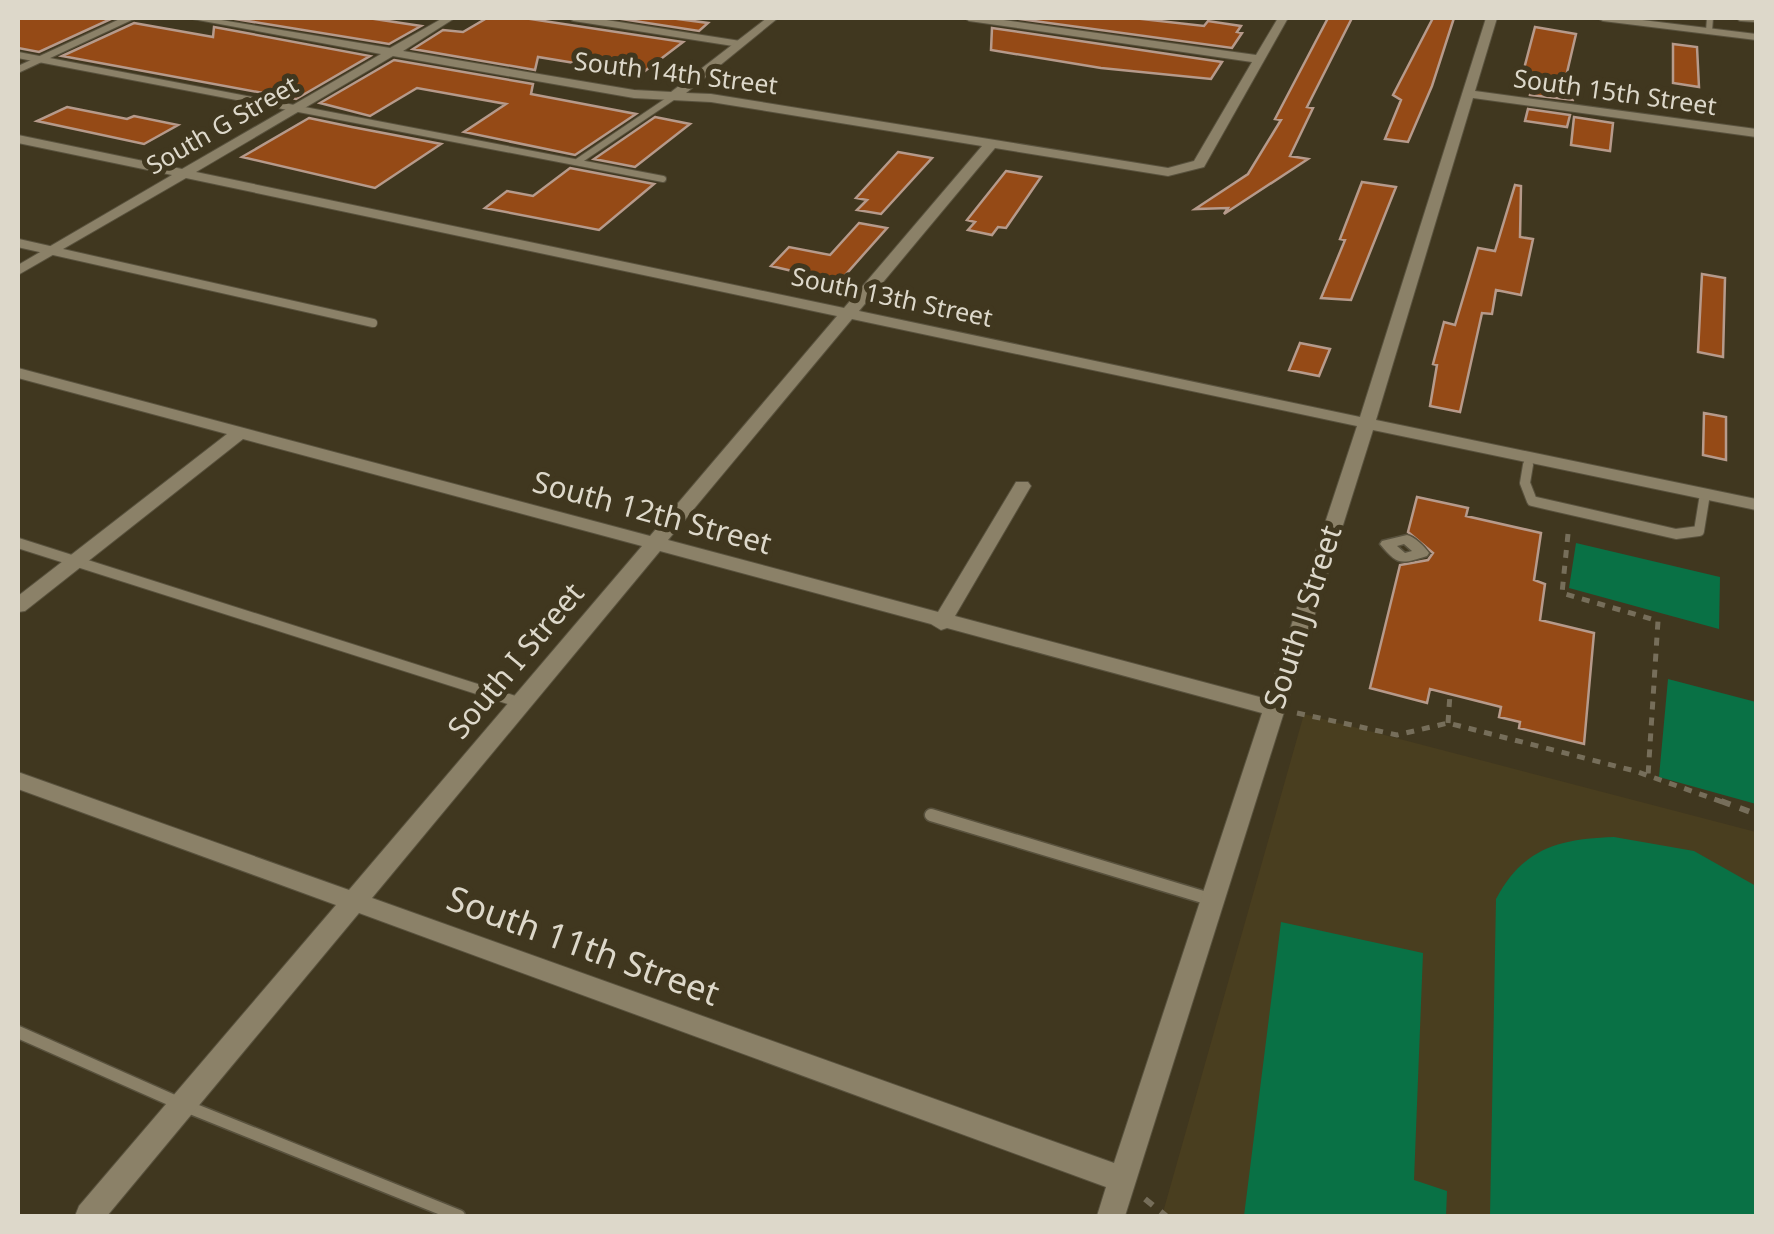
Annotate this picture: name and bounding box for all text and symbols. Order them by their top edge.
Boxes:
street label: South 14th Street [572,43,780,101]
street label: South 15th Street [1511,60,1719,122]
street label: South G Street [139,67,304,181]
street label: South 13th Street [789,258,996,334]
street label: South 12th Street [528,460,776,563]
street label: South J Street [1253,520,1350,713]
street label: South I Street [437,573,592,747]
street label: South 11th Street [441,874,726,1016]

